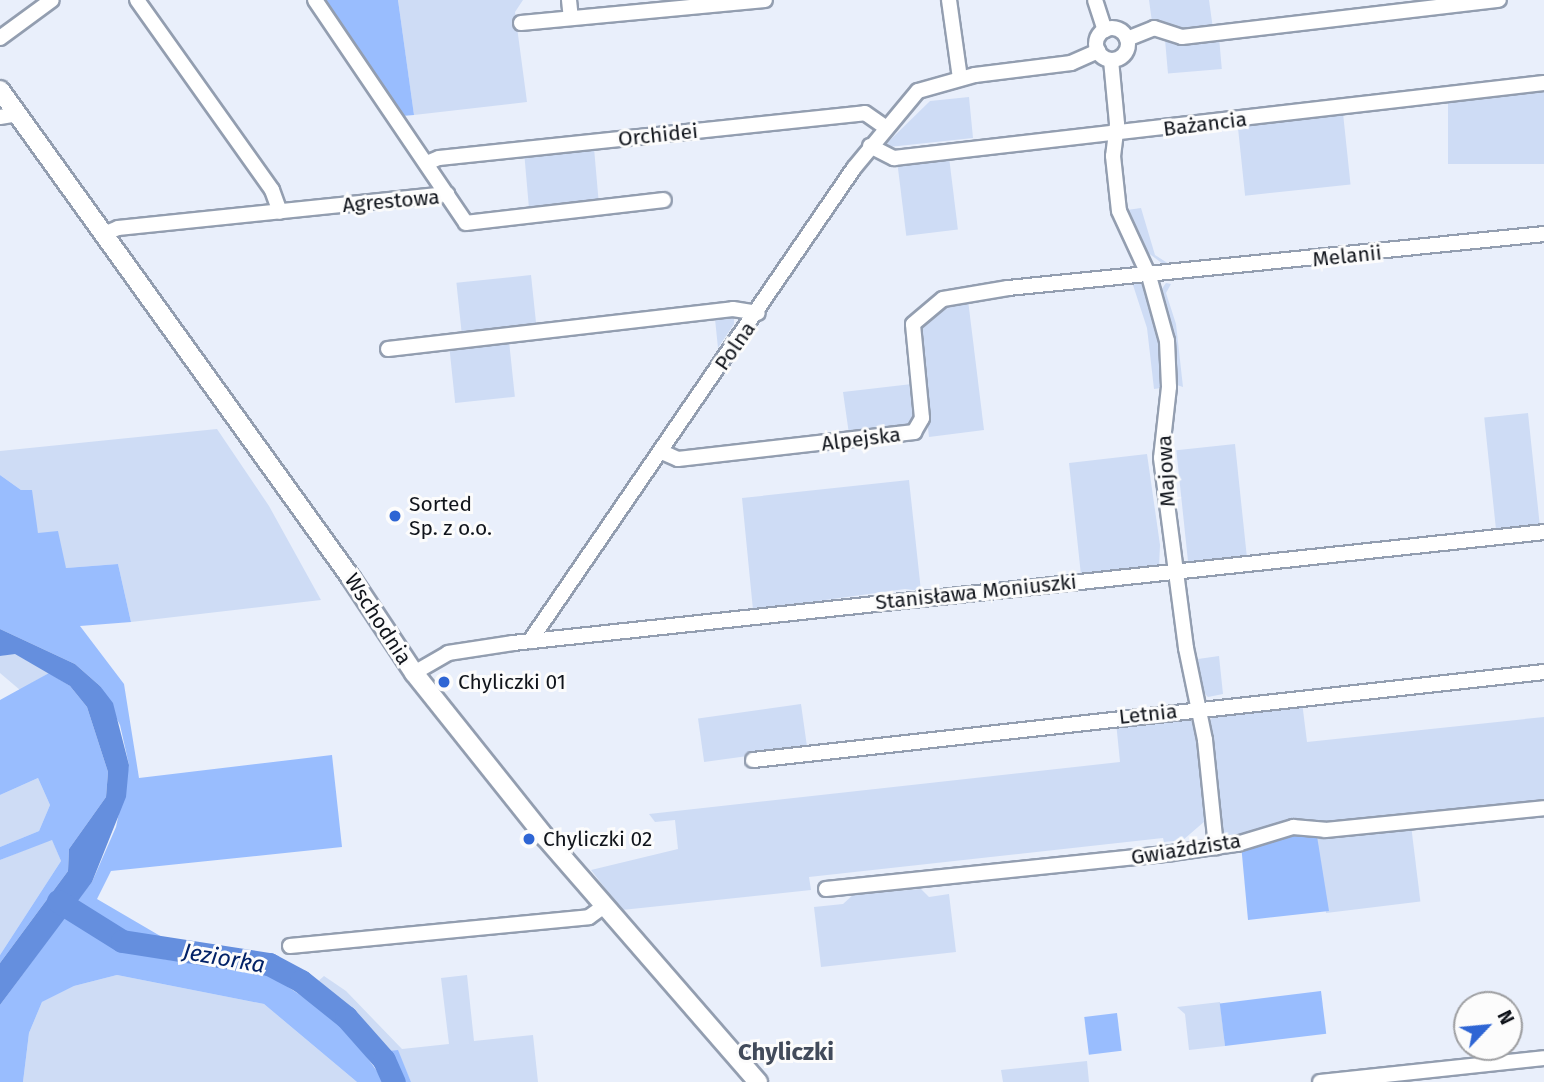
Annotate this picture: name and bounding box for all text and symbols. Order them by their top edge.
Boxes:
street label: Bażancia [1162,106,1248,142]
street label: Orchidei [617,118,699,152]
street label: Agrestowa [341,184,441,218]
street label: Melanii [1311,240,1383,272]
street label: Polna [709,317,761,375]
street label: Alpejska [820,422,902,456]
street label: Majowa [1152,434,1180,508]
place label: Sorted Sp. z o.o. [409,491,492,541]
marker: Sorted Sp. z o.o. [387,508,403,524]
street label: Wschodnia [339,569,417,669]
street label: Stanisława Moniuszki [874,569,1078,615]
place label: Chyliczki 01 [458,669,566,695]
marker: Chyliczki 01 [436,674,452,690]
street label: Letnia [1118,698,1178,730]
place label: Chyliczki 02 [543,826,652,852]
street label: Gwiaździsta [1129,828,1243,870]
marker: Chyliczki 02 [521,831,537,847]
water label: Jeziorka [181,937,267,979]
north arrow [1453,991,1523,1061]
text: N [1492,1007,1519,1028]
district label: Chyliczki [738,1039,834,1067]

